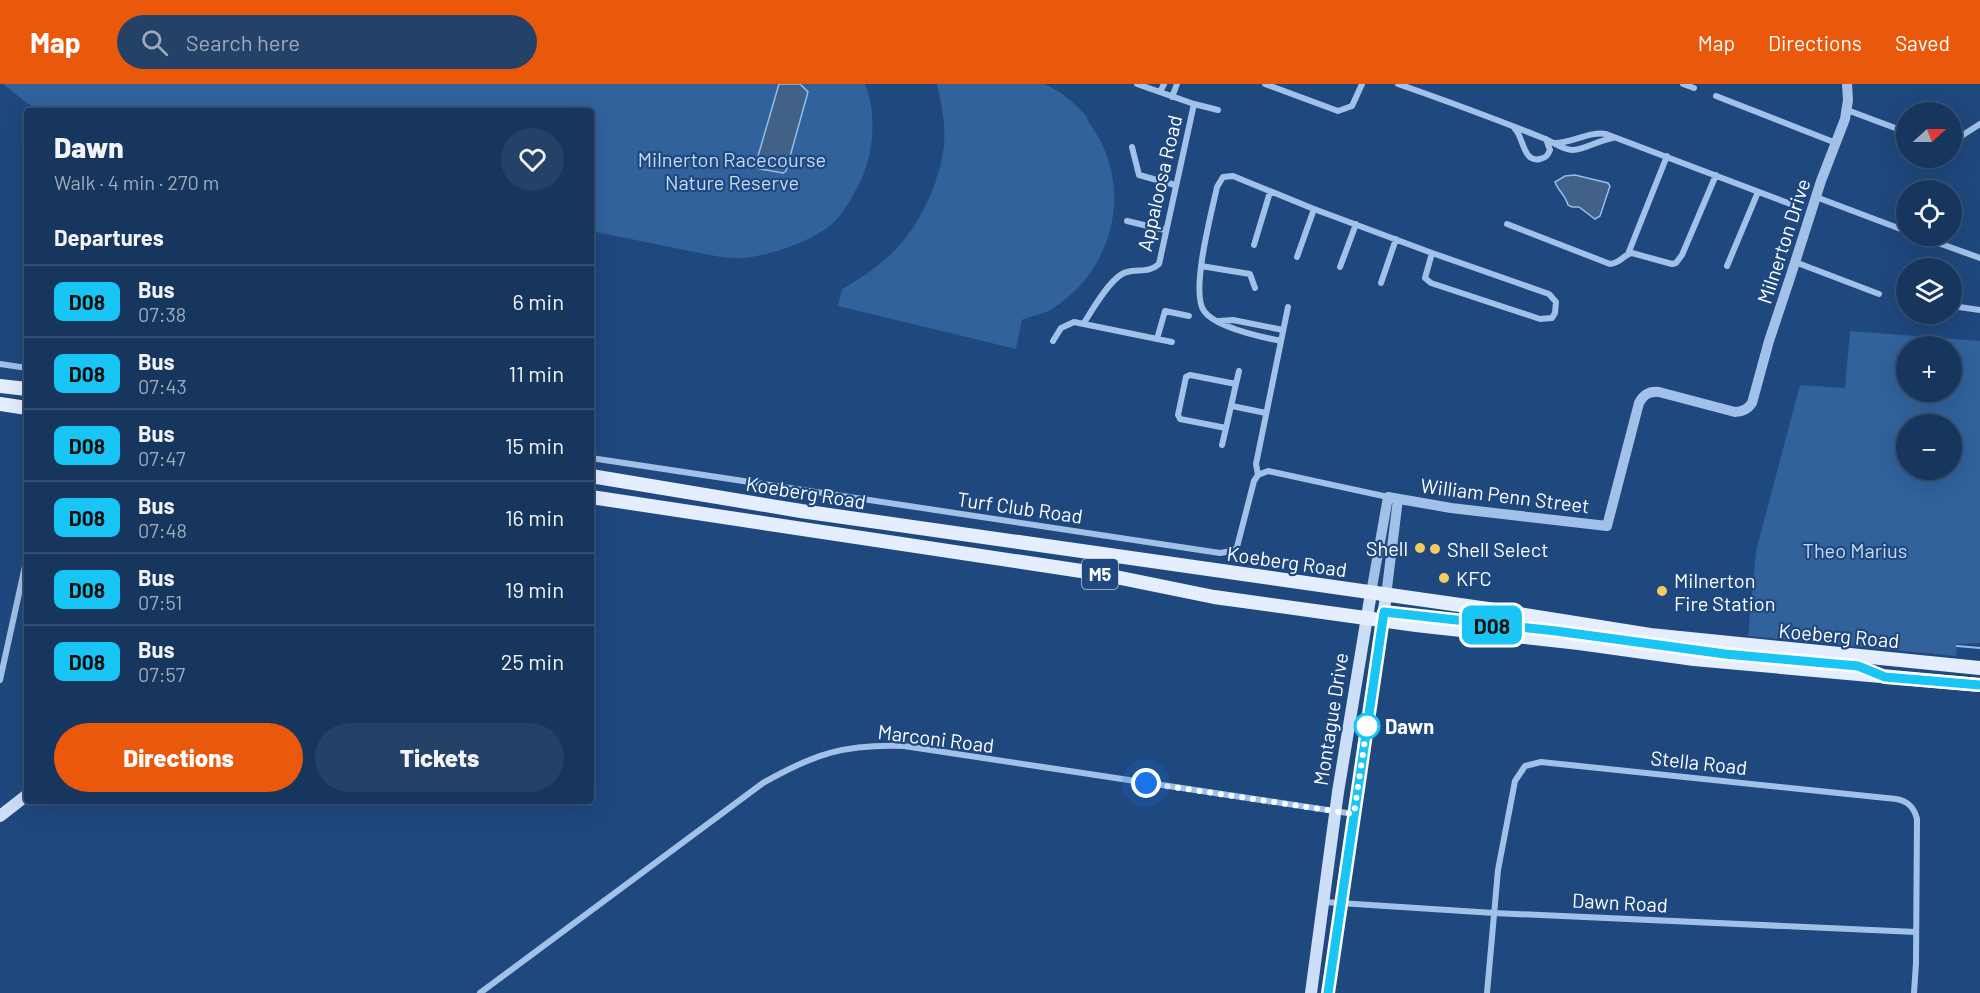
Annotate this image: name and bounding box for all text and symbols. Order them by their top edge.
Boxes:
search box [117,15,537,69]
text: Map [30,25,81,59]
icon: search [138,26,171,59]
text: Search here [186,29,300,55]
text: Map [1698,30,1735,55]
text: Directions [1768,30,1862,55]
text: Saved [1895,30,1950,55]
north arrow [1896,102,1962,168]
map controls [1896,102,1962,480]
street label: Appaloosa Road [1132,113,1186,253]
button: heart [501,128,564,191]
text: Dawn [54,130,124,164]
park label: Milnerton Racecourse Nature Reserve [638,147,826,194]
text: Walk · 4 min · 270 m [54,170,219,194]
street label: Milnerton Drive [1751,175,1815,307]
button: locate [1896,180,1962,246]
text: Departures [54,224,164,250]
button: layers [1896,258,1962,324]
text: Bus [138,276,175,302]
text: 6 min [513,288,564,314]
text: D08 [69,289,105,314]
text: 07:38 [138,302,186,326]
button: + [1896,336,1962,402]
text: Bus [138,348,175,374]
text: 11 min [508,360,564,386]
text: D08 [69,361,105,386]
text: 07:43 [138,374,187,398]
button: − [1896,414,1962,480]
text: Bus [138,420,175,446]
text: 15 min [505,432,564,458]
text: D08 [69,433,105,458]
text: 07:47 [138,446,185,470]
street label: Koeberg Road [744,471,868,513]
street label: William Penn Street [1419,473,1591,517]
street label: Turf Club Road [956,486,1084,528]
text: Bus [138,492,175,518]
text: 16 min [505,504,564,530]
text: D08 [69,505,105,530]
text: 07:48 [138,518,187,542]
place label: Shell [1366,536,1408,560]
place label: Shell Select [1447,537,1548,561]
park label: Theo Marius [1803,538,1907,562]
street label: Koeberg Road [1225,541,1349,581]
marker: Shell [1413,541,1427,555]
marker: Shell Select [1428,542,1442,556]
road number: M5 [1082,559,1118,589]
text: Bus [138,564,175,590]
place label: KFC [1456,566,1492,590]
place label: Milnerton Fire Station [1674,568,1775,615]
marker: KFC [1437,571,1451,585]
text: 19 min [505,576,564,602]
text: D08 [69,577,105,602]
marker: Milnerton Fire Station [1655,584,1669,598]
text: 07:51 [138,590,182,614]
line badge: D08 [1458,606,1526,644]
text: D08 [1474,613,1510,638]
street label: Koeberg Road [1778,618,1900,652]
text: Bus [138,636,175,662]
text: 25 min [501,648,564,674]
text: D08 [69,649,105,674]
street label: Montague Drive [1308,651,1352,787]
text: 07:57 [138,662,185,686]
marker: Dawn [1354,713,1380,739]
place label: Dawn [1385,714,1434,738]
street label: Marconi Road [876,719,996,757]
button: Directions [54,723,303,792]
button: Tickets [315,723,564,792]
street label: Stella Road [1650,745,1748,779]
your location [1131,768,1161,798]
street label: Dawn Road [1572,888,1668,916]

